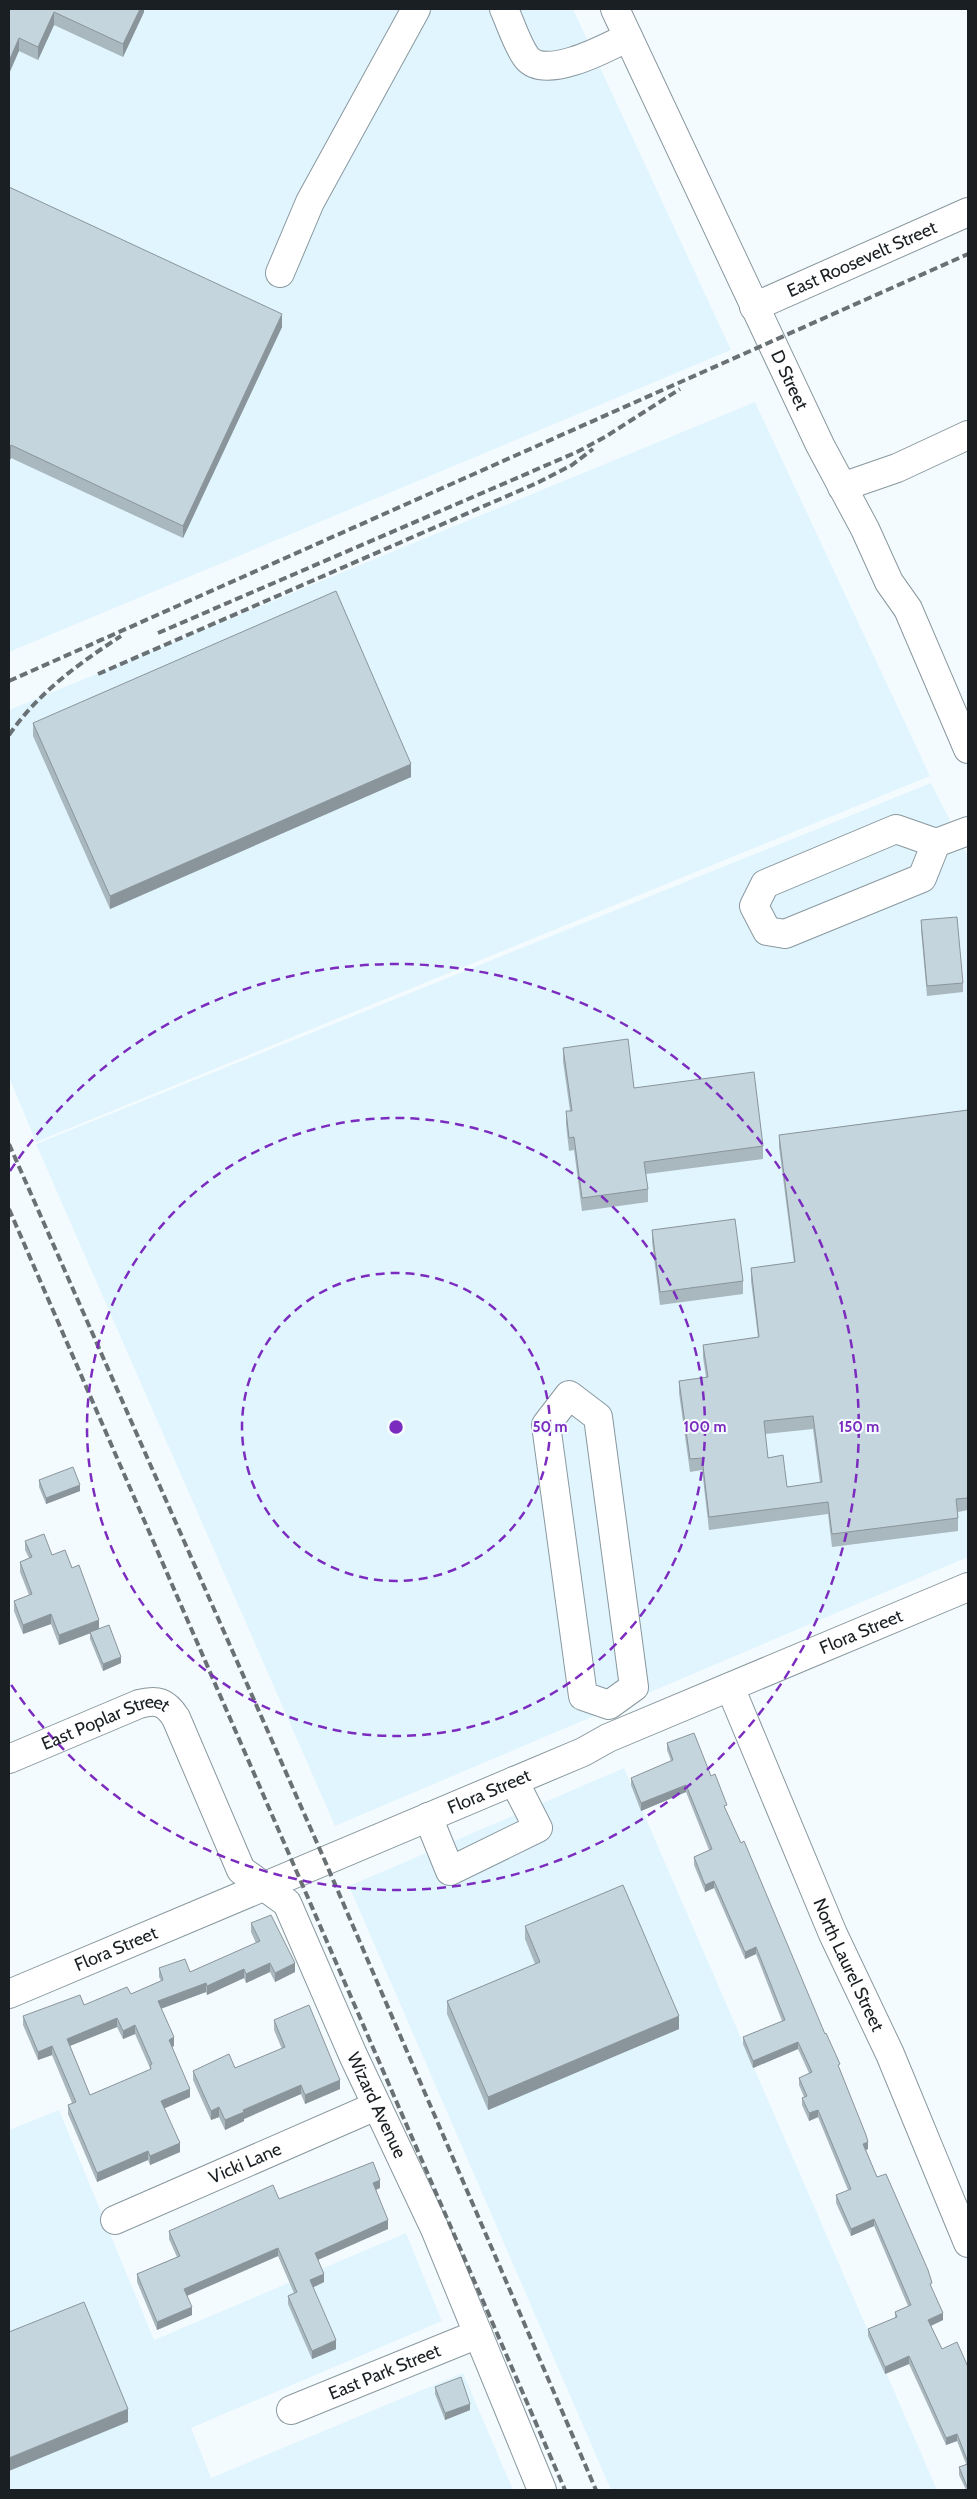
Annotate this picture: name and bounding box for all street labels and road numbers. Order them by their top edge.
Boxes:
street label: East Roosevelt Street [783,216,940,302]
street label: D Street [766,347,813,413]
street label: Flora Street [816,1605,906,1659]
street label: East Poplar Street [38,1691,174,1755]
street label: Flora Street [444,1764,534,1819]
street label: North Laurel Street [808,1895,889,2035]
street label: Flora Street [71,1922,161,1976]
street label: Wizard Avenue [342,2049,411,2162]
street label: Vicki Lane [206,2138,285,2189]
street label: East Park Street [325,2339,444,2405]

